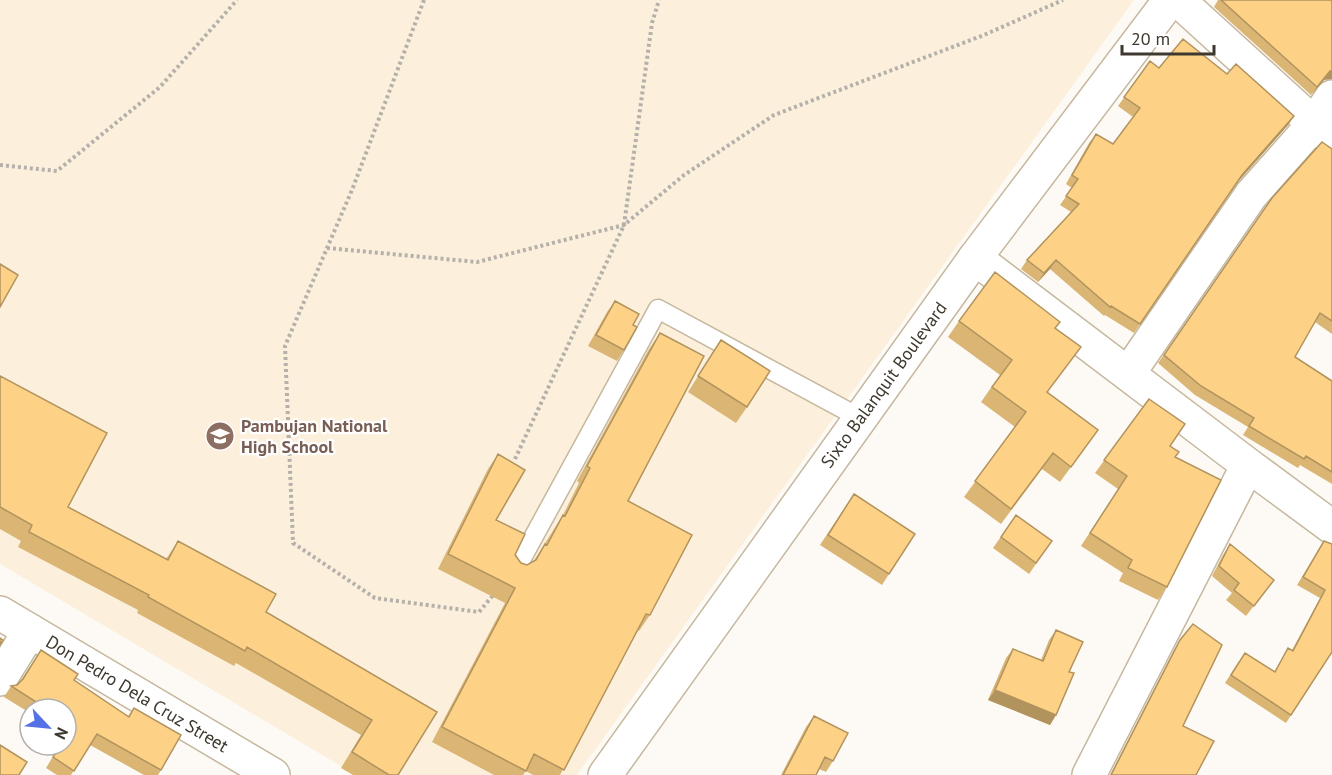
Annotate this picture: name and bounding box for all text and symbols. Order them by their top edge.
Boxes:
scale bar [1122,18,1214,56]
text: 20 m [1131,27,1170,50]
street label: Sixto Balanquit Boulevard [816,297,952,472]
place label: Pambujan National High School [241,414,388,458]
school or university icon: Pambujan National High School [204,420,236,452]
street label: Don Pedro Dela Cruz Street [42,630,233,757]
north arrow [18,697,78,757]
text: N [50,724,73,743]

